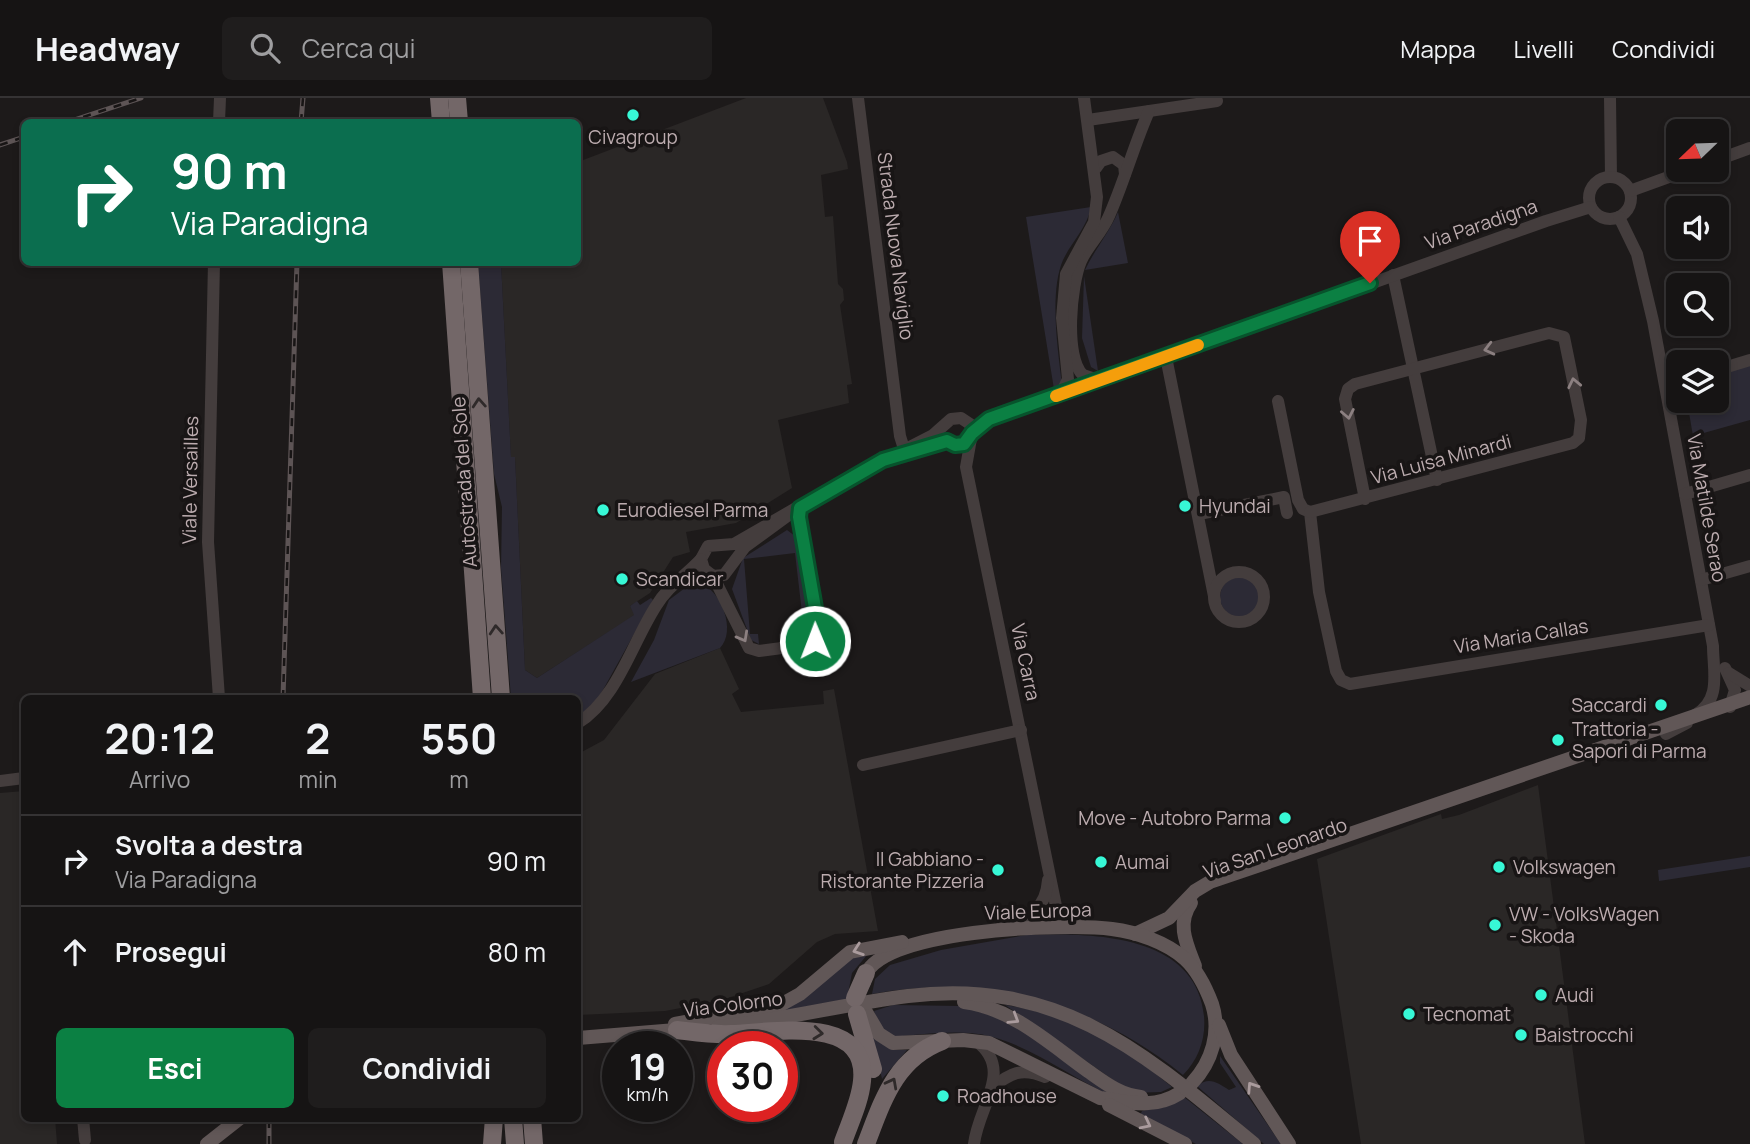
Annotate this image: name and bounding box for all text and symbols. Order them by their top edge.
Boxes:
search box [222,17,712,80]
text: Headway [35,26,180,71]
icon: search [246,29,284,67]
text: Cerca qui [302,30,415,66]
text: Mappa [1400,32,1476,65]
text: Livelli [1514,32,1574,65]
text: Condividi [1612,32,1715,65]
marker: Civagroup [625,107,641,123]
north arrow [1666,119,1729,182]
map controls [1666,119,1729,413]
place label: Civagroup [588,124,678,150]
text: 90 m [171,137,288,204]
icon: right [56,147,147,238]
street label: Strada Nuova Naviglio [872,151,920,341]
street label: Via Paradigna [1421,193,1541,255]
button: sound [1666,196,1729,259]
text: Via Paradigna [171,201,369,245]
pin [1340,211,1400,283]
icon: arrive [1351,222,1389,260]
button: search [1666,273,1729,336]
one-way arrow [1484,340,1496,355]
button: layers [1666,350,1729,413]
one-way arrow [1567,377,1582,389]
street label: Autostrada del Sole [445,396,483,568]
one-way arrow [472,398,487,409]
one-way arrow [1340,408,1355,420]
street label: Viale Versailles [176,416,204,544]
street label: Via Luisa Minardi [1368,428,1514,490]
street label: Via Matilde Serao [1681,432,1733,584]
place label: Hyundai [1199,493,1271,519]
place label: Eurodiesel Parma [617,497,768,523]
marker: Hyundai [1177,498,1193,514]
marker: Eurodiesel Parma [595,502,611,518]
place label: Scandicar [636,566,724,592]
marker: Scandicar [614,571,630,587]
position arrow [778,604,852,678]
street label: Via Maria Callas [1452,613,1590,659]
street label: Via Carra [1005,621,1047,703]
one-way arrow [489,624,504,635]
one-way arrow [735,630,748,642]
place label: Saccardi [1571,692,1647,718]
marker: Saccardi [1653,697,1669,713]
text: 20:12 [105,709,215,767]
text: 2 [305,709,330,767]
text: 550 [421,709,497,767]
place label: Trattoria - Sapori di Parma [1572,716,1706,764]
marker: Trattoria - Sapori di Parma [1550,732,1566,748]
text: Arrivo [129,763,190,795]
text: min [299,763,337,795]
text: m [449,763,469,795]
place label: Move - Autobro Parma [1078,805,1271,831]
marker: Move - Autobro Parma [1277,810,1293,826]
street label: Via San Leonardo [1200,811,1350,885]
text: Svolta a destra [115,827,303,863]
icon: right [56,842,94,880]
text: 90 m [487,843,546,879]
place label: Il Gabbiano - Ristorante Pizzeria [820,846,984,894]
place label: Aumai [1115,849,1169,875]
marker: Aumai [1093,854,1109,870]
place label: Volkswagen [1513,854,1616,880]
marker: Volkswagen [1491,859,1507,875]
marker: Il Gabbiano - Ristorante Pizzeria [990,862,1006,878]
text: Via Paradigna [115,863,257,895]
street label: Viale Europa [984,896,1092,926]
place label: VW - VolksWagen - Skoda [1509,901,1659,949]
marker: VW - VolksWagen - Skoda [1487,917,1503,933]
icon: ahead [56,933,94,971]
text: Prosegui [115,934,227,970]
text: 80 m [488,934,546,970]
one-way arrow [852,942,864,956]
place label: Audi [1555,982,1594,1008]
street label: Via Colorno [682,985,784,1023]
marker: Audi [1533,987,1549,1003]
place label: Tecnomat [1423,1001,1511,1027]
marker: Tecnomat [1401,1006,1417,1022]
one-way arrow [1006,1011,1019,1024]
place label: Baistrocchi [1535,1022,1634,1048]
one-way arrow [812,1025,824,1040]
marker: Baistrocchi [1513,1027,1529,1043]
button: Esci [56,1028,294,1108]
button: Condividi [308,1028,546,1108]
speed limit sign: 30 [707,1031,798,1122]
text: 19 [629,1043,666,1091]
one-way arrow [884,1077,897,1090]
text: km/h [627,1082,668,1106]
one-way arrow [1247,1082,1260,1095]
place label: Roadhouse [957,1083,1057,1109]
marker: Roadhouse [935,1088,951,1104]
one-way arrow [1139,1116,1151,1130]

